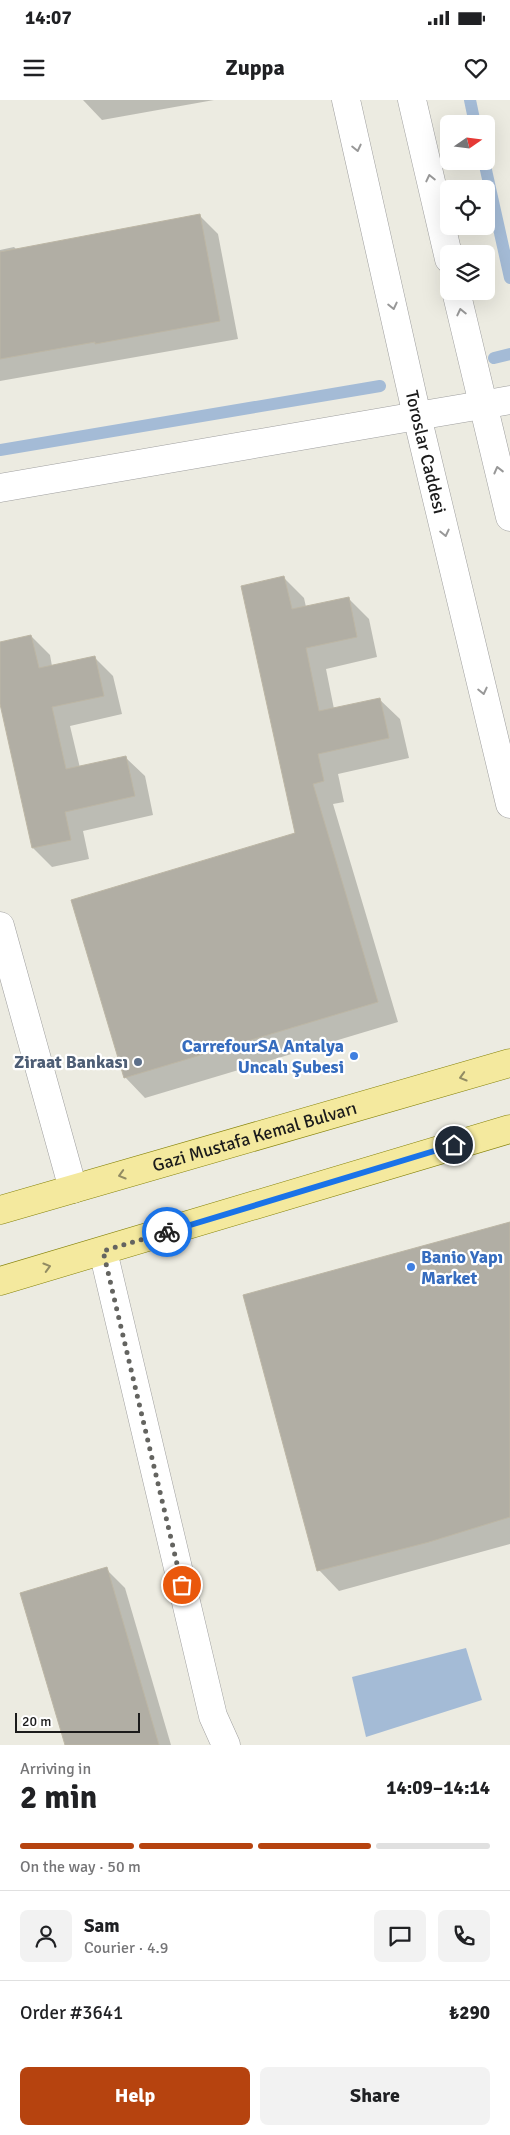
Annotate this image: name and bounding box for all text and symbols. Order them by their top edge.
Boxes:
text: 14:07 [25,6,72,30]
icon: menu [20,54,48,82]
text: Zuppa [225,54,285,81]
icon: heart [462,54,490,82]
north arrow [440,115,495,170]
map controls [440,115,495,300]
one-way arrow [351,143,362,152]
one-way arrow [425,173,436,182]
button: locate [440,180,495,235]
button: layers [440,245,495,300]
one-way arrow [387,302,397,311]
one-way arrow [456,307,467,316]
street label: Toroslar Caddesi [401,388,451,516]
one-way arrow [493,465,504,474]
one-way arrow [439,528,450,537]
one-way arrow [477,686,488,695]
place label: CarrefourSA Antalya Uncalı Şubesi [182,1035,344,1078]
marker: CarrefourSA Antalya Uncalı Şubesi [348,1050,360,1062]
place label: Ziraat Bankası [14,1051,128,1073]
marker: Ziraat Bankası [132,1056,144,1068]
one-way arrow [460,1071,468,1081]
street label: Gazi Mustafa Kemal Bulvarı [150,1097,359,1176]
pin [433,1124,475,1166]
icon: home [440,1131,468,1159]
one-way arrow [119,1170,127,1180]
courier [142,1207,192,1257]
icon: bike [153,1218,181,1246]
place label: Banio Yapı Market [421,1246,503,1289]
marker: Banio Yapı Market [405,1261,417,1273]
one-way arrow [42,1263,50,1273]
pin [161,1564,203,1606]
icon: bag [168,1571,196,1599]
scale bar [15,1710,140,1733]
text: 20 m [22,1713,51,1730]
text: Arriving in [20,1759,91,1779]
text: 14:09–14:14 [386,1776,490,1800]
text: 2 min [20,1778,97,1817]
text: On the way · 50 m [20,1857,141,1877]
button: person [20,1910,72,1962]
button: chat [374,1910,426,1962]
button: phone [438,1910,490,1962]
text: Sam [84,1914,120,1938]
text: Courier · 4.9 [84,1938,168,1958]
text: Order #3641 [20,2001,123,2025]
text: ₺290 [449,2001,490,2025]
button: Help [20,2067,250,2125]
button: Share [260,2067,490,2125]

